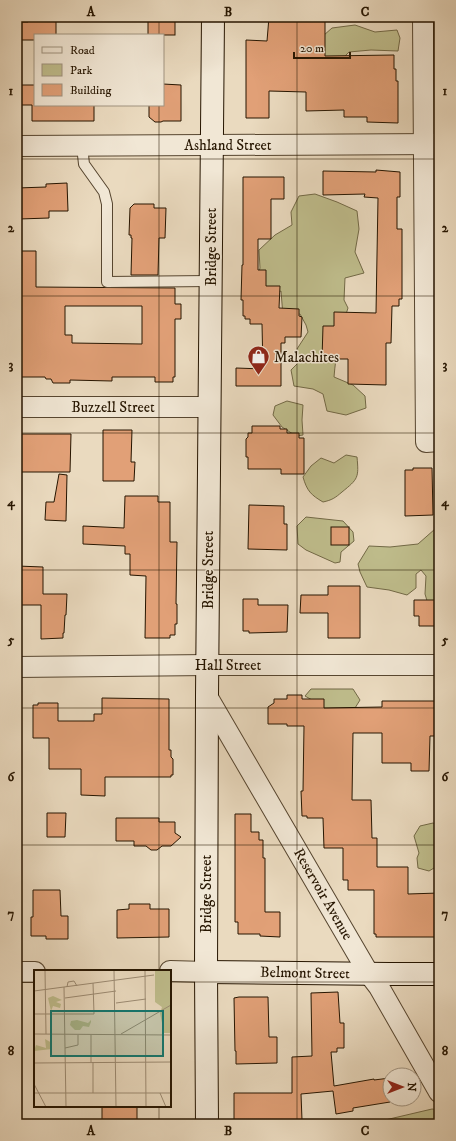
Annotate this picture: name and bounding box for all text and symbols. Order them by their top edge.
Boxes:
text: A [86,4,96,20]
text: B [224,4,232,20]
text: C [361,4,370,20]
legend [34,34,164,106]
scale bar [294,34,350,60]
text: 20 m [300,41,324,56]
text: Road [70,43,95,58]
text: Park [70,63,92,78]
text: 1 [9,83,14,99]
text: Building [70,83,111,98]
text: 1 [443,83,448,99]
street label: Ashland Street [184,136,272,155]
street label: Bridge Street [202,208,221,286]
text: 2 [8,220,15,236]
text: 2 [442,220,449,236]
shop icon: Malachites [246,344,272,377]
place label: Malachites [274,348,339,367]
text: 3 [9,357,14,373]
text: 3 [443,357,448,373]
street label: Buzzell Street [71,398,155,417]
text: 4 [6,494,15,511]
text: 4 [440,494,449,511]
street label: Bridge Street [199,531,218,609]
text: 5 [7,632,15,648]
text: 5 [441,632,449,648]
street label: Hall Street [195,656,262,675]
text: 6 [8,769,16,785]
text: 6 [442,769,450,785]
street label: Reservoir Avenue [289,845,357,943]
street label: Bridge Street [197,855,216,933]
text: 7 [8,906,15,922]
text: 7 [442,906,449,922]
street label: Belmont Street [260,963,350,983]
inset map [34,970,171,1107]
text: 8 [8,1043,15,1059]
text: 8 [442,1043,449,1059]
north arrow [382,1067,422,1107]
text: N [404,1082,418,1092]
text: A [86,1123,96,1139]
text: B [224,1123,232,1139]
text: C [361,1123,370,1139]

